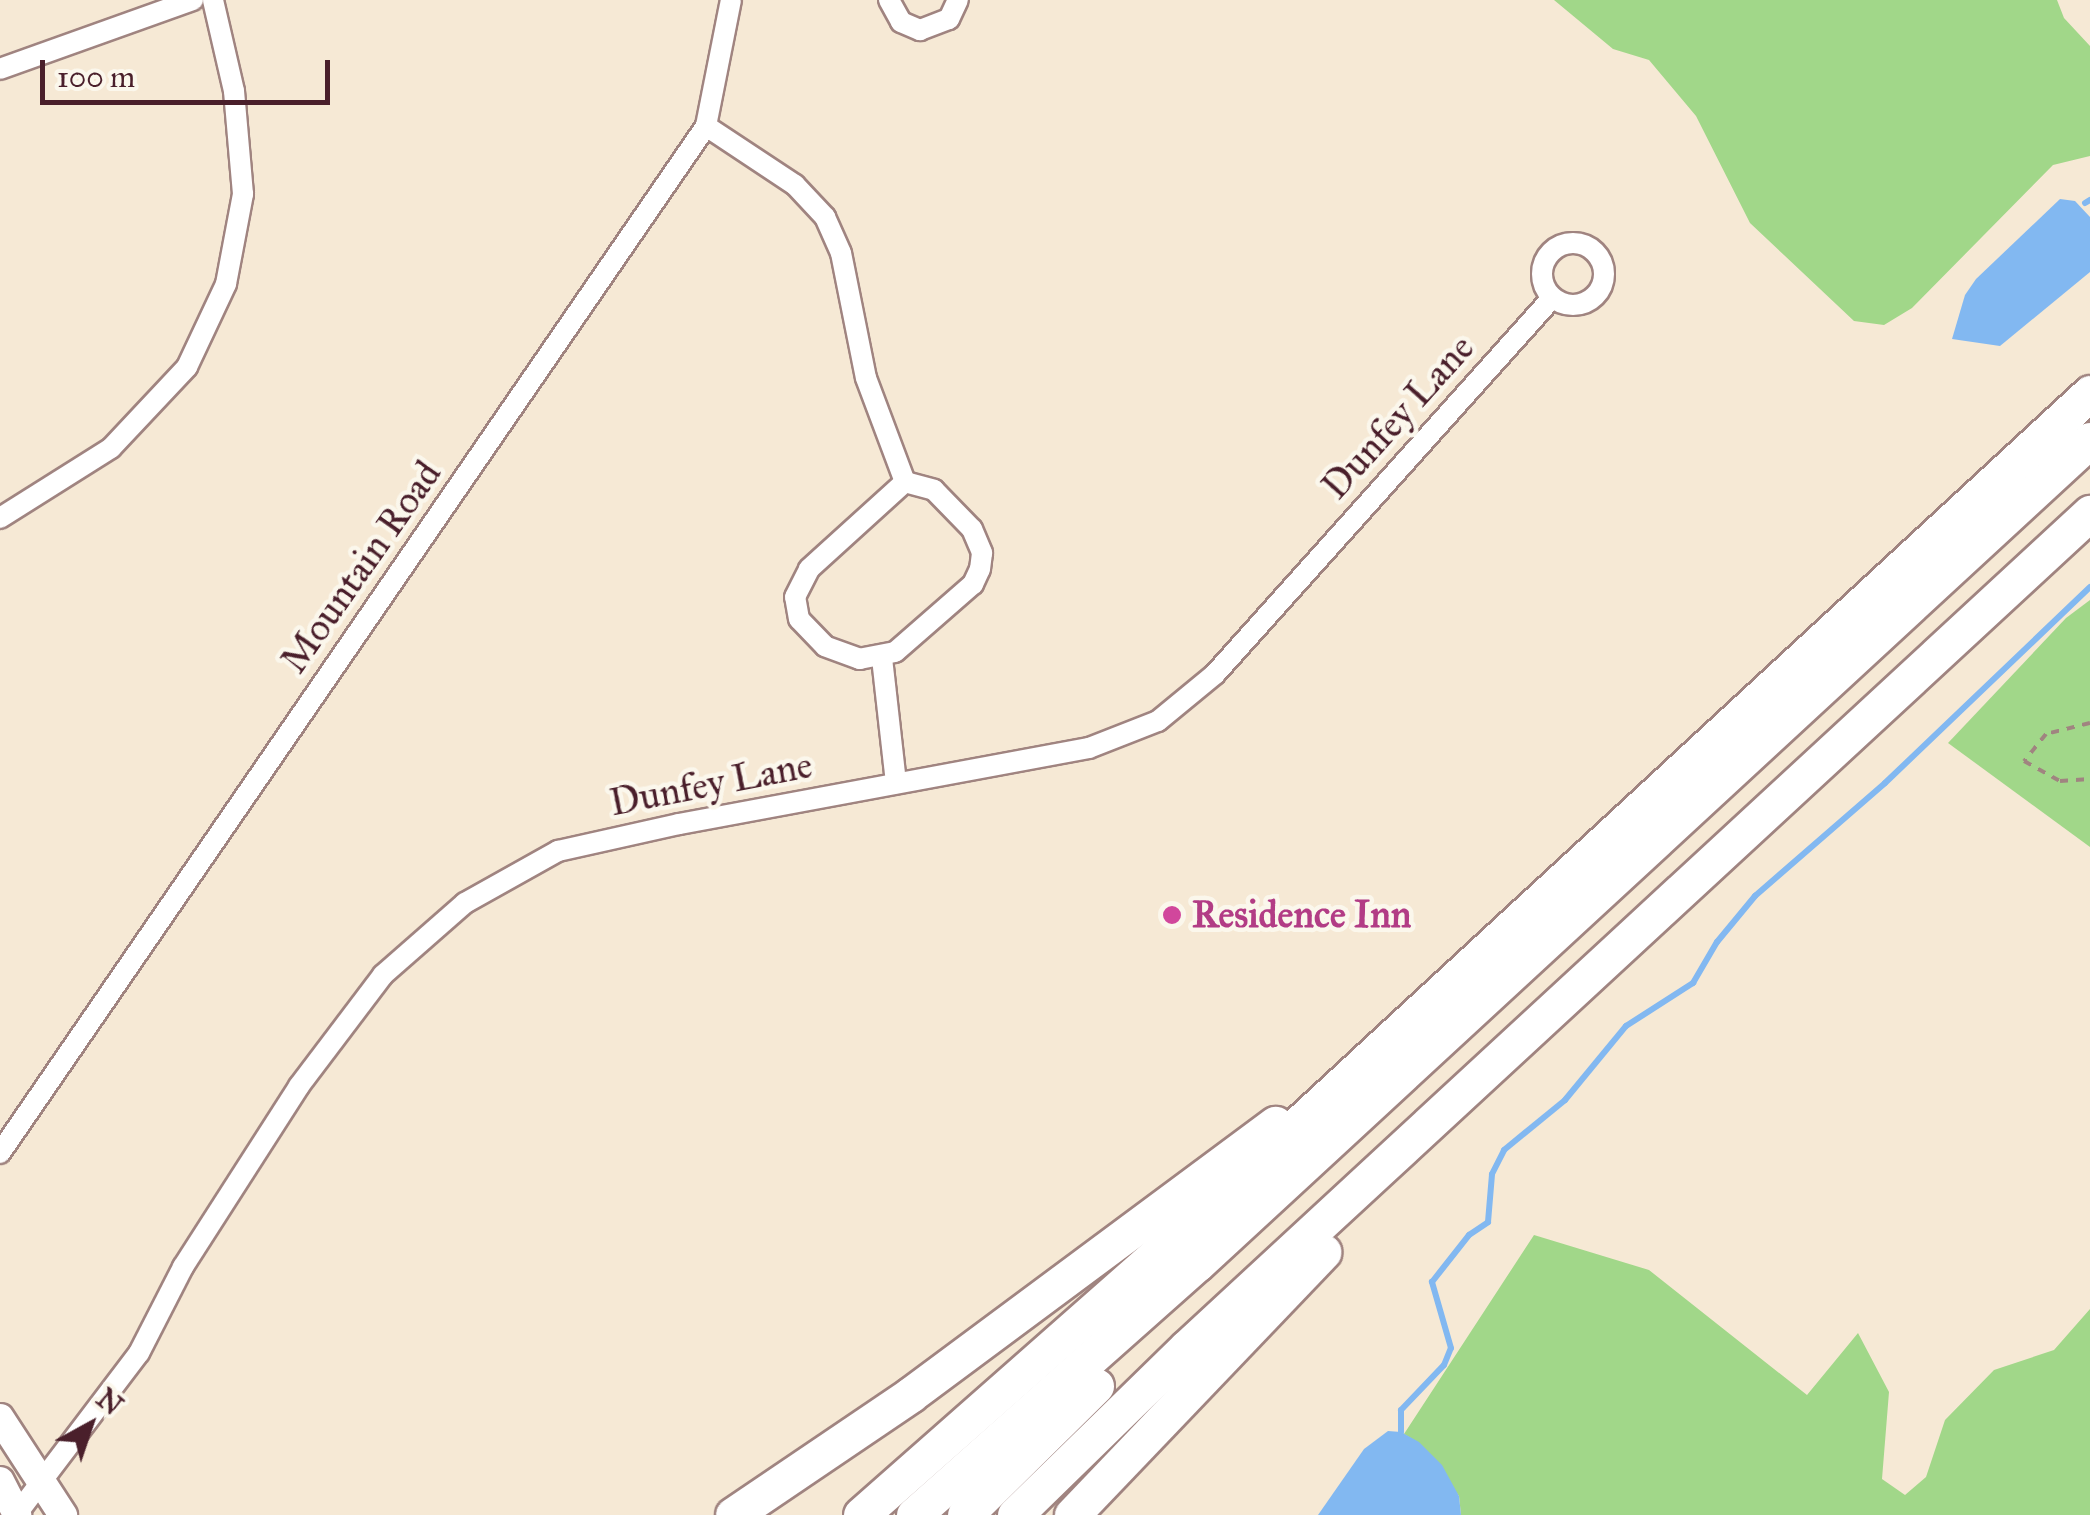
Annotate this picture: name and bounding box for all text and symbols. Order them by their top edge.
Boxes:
scale bar [45,40,335,102]
text: 100 m [57,59,135,95]
street label: Dunfey Lane [1312,325,1484,509]
street label: Mountain Road [271,452,451,682]
street label: Dunfey Lane [606,742,816,826]
place label: Residence Inn [1192,892,1411,938]
marker: Residence Inn [1161,904,1183,926]
north arrow [40,1375,140,1475]
text: N [89,1381,130,1423]

